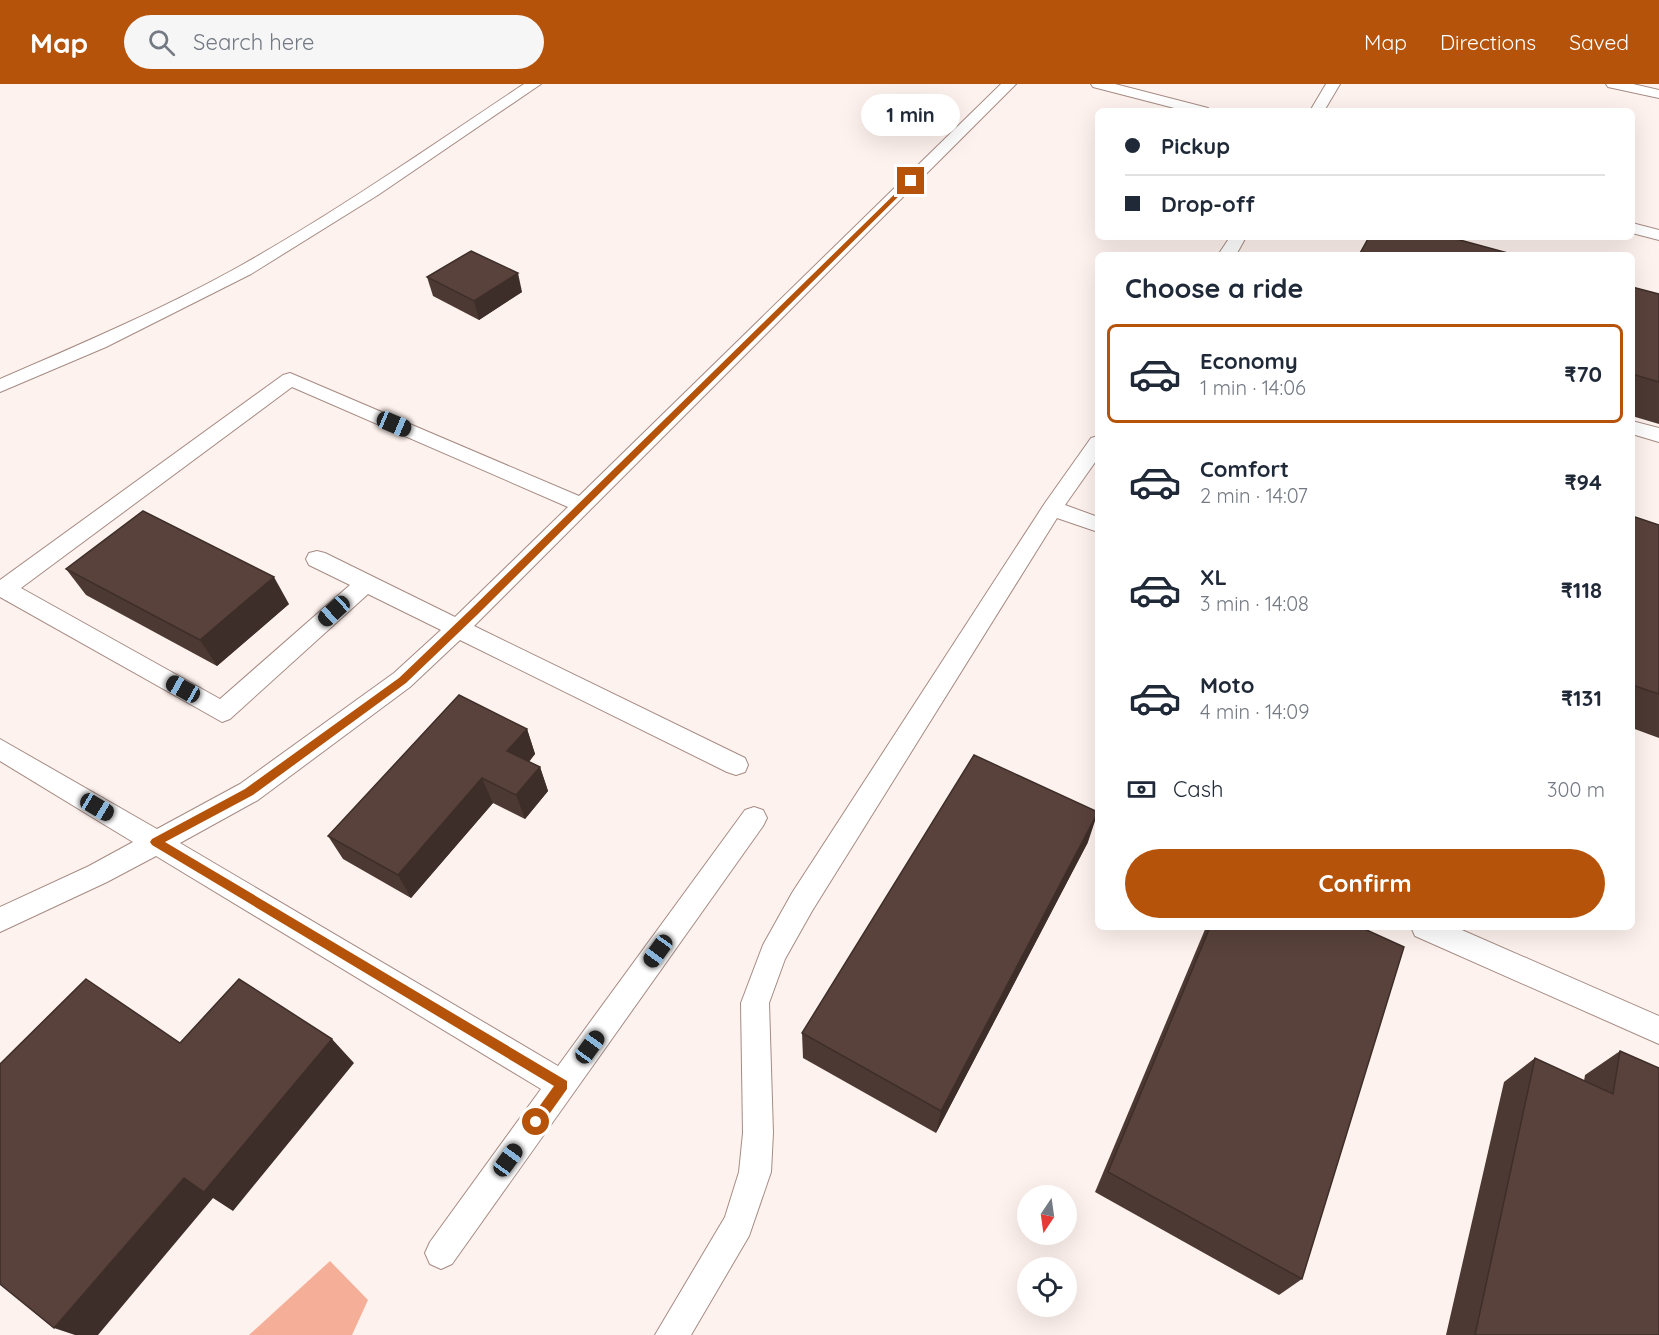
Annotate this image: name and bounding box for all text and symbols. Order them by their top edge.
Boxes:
search box [124,15,544,69]
text: Map [30,25,88,60]
icon: search [145,26,178,59]
text: Search here [193,28,315,56]
text: Map [1364,29,1407,55]
text: Directions [1440,29,1536,55]
text: Saved [1569,29,1629,55]
callout: 1 min [862,94,960,136]
text: 1 min [886,102,935,127]
text: Pickup [1161,132,1230,160]
route end [897,167,924,194]
text: Drop-off [1161,190,1255,218]
text: Choose a ride [1125,271,1303,305]
icon: car [1128,347,1182,401]
text: Economy [1200,347,1298,375]
text: ₹70 [1564,360,1602,388]
text: 1 min · 14:06 [1200,375,1306,400]
car [374,409,414,439]
icon: car [1128,455,1182,509]
text: Comfort [1200,455,1289,483]
text: ₹94 [1564,468,1602,496]
text: 2 min · 14:07 [1200,483,1308,508]
icon: car [1128,563,1182,617]
text: XL [1200,563,1227,591]
text: ₹118 [1561,576,1602,604]
text: 3 min · 14:08 [1200,591,1309,616]
car [315,592,353,630]
icon: car [1128,671,1182,725]
text: Moto [1200,671,1254,699]
car [163,672,203,706]
text: ₹131 [1561,684,1602,712]
text: 4 min · 14:09 [1200,699,1309,724]
icon: cash [1125,773,1158,806]
text: Cash [1173,775,1224,803]
text: 300 m [1547,777,1605,802]
car [77,790,117,824]
button: Confirm [1125,849,1605,918]
car [640,931,676,971]
car [572,1027,608,1067]
route start [522,1108,549,1135]
car [490,1140,526,1180]
north arrow [1017,1185,1077,1245]
map controls [1017,1185,1077,1317]
button: locate [1017,1257,1077,1317]

